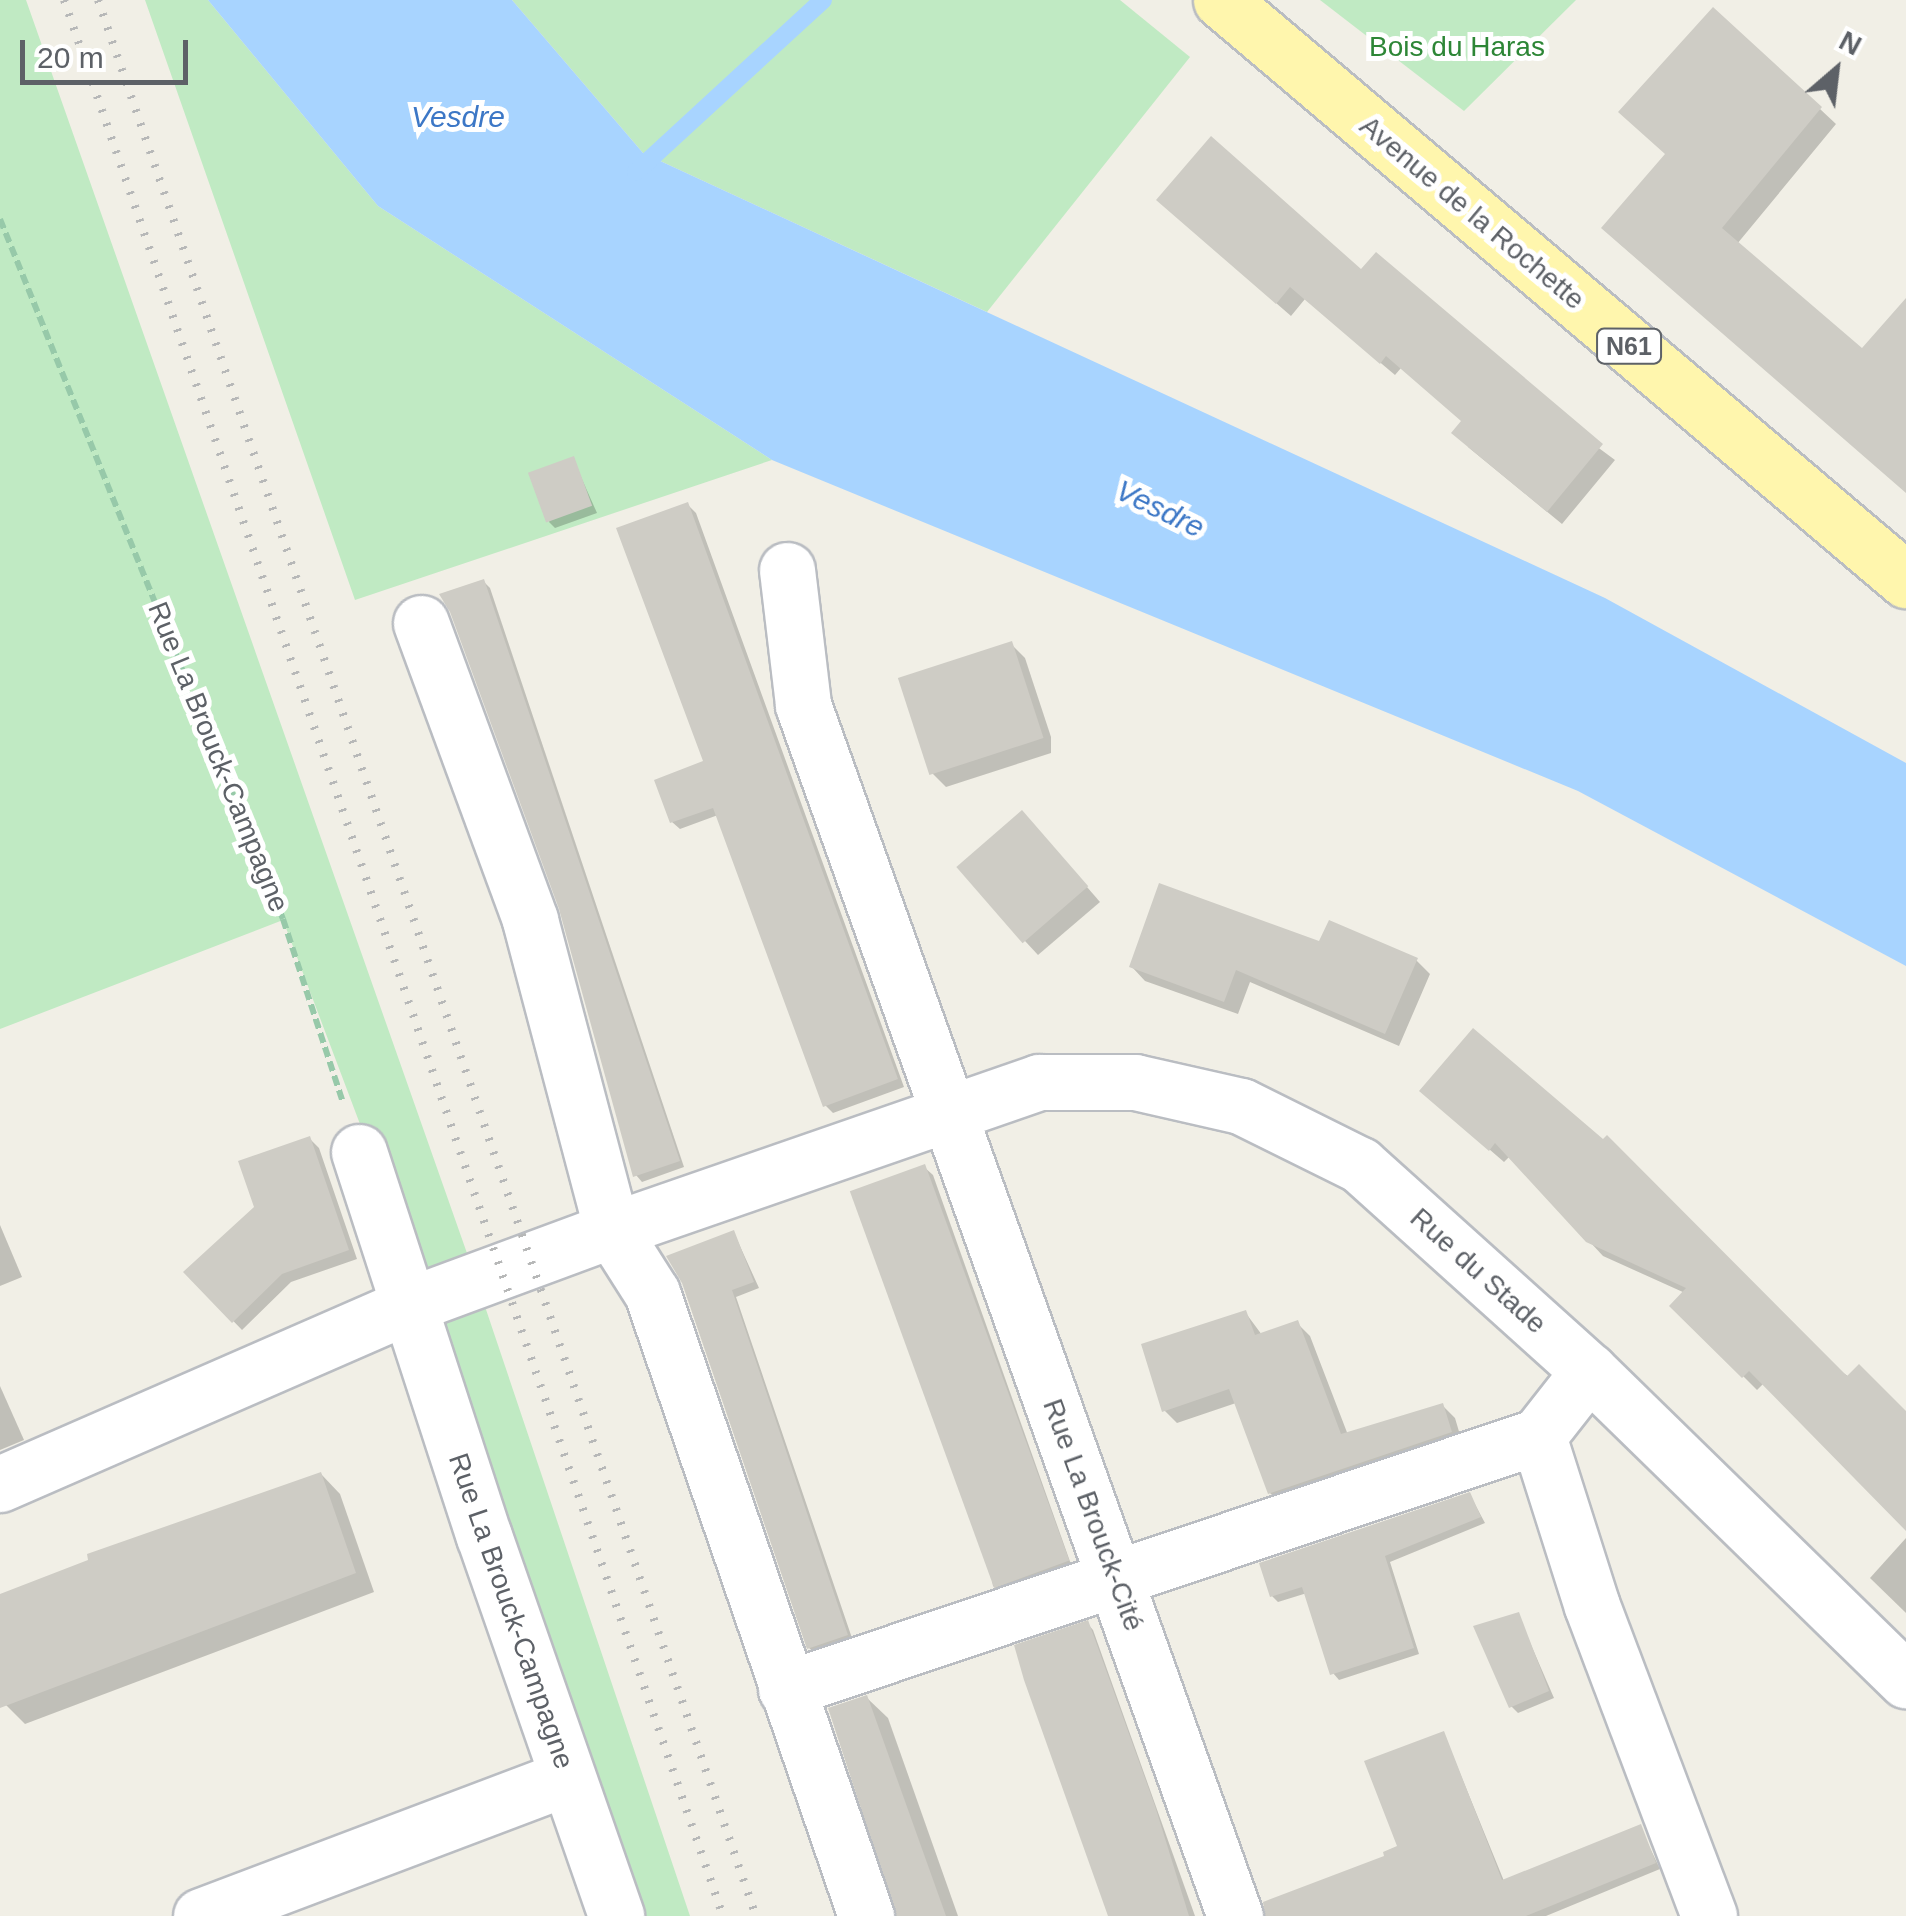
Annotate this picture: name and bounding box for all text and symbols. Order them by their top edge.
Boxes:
scale bar [25,20,192,82]
north arrow [1786,20,1886,120]
text: N [1834,25,1867,62]
park label: Bois du Haras [1369,30,1545,64]
text: 20 m [37,41,104,74]
water label: Vesdre [411,99,505,135]
street label: Avenue de la Rochette [1353,109,1591,317]
road number: N61 [1594,326,1664,366]
water label: Vesdre [1110,472,1210,546]
street label: Rue La Brouck-Campagne [140,597,296,917]
street label: Rue du Stade [1403,1201,1553,1341]
street label: Rue La Brouck-Cité [1035,1394,1151,1636]
street label: Rue La Brouck-Campagne [441,1449,581,1773]

